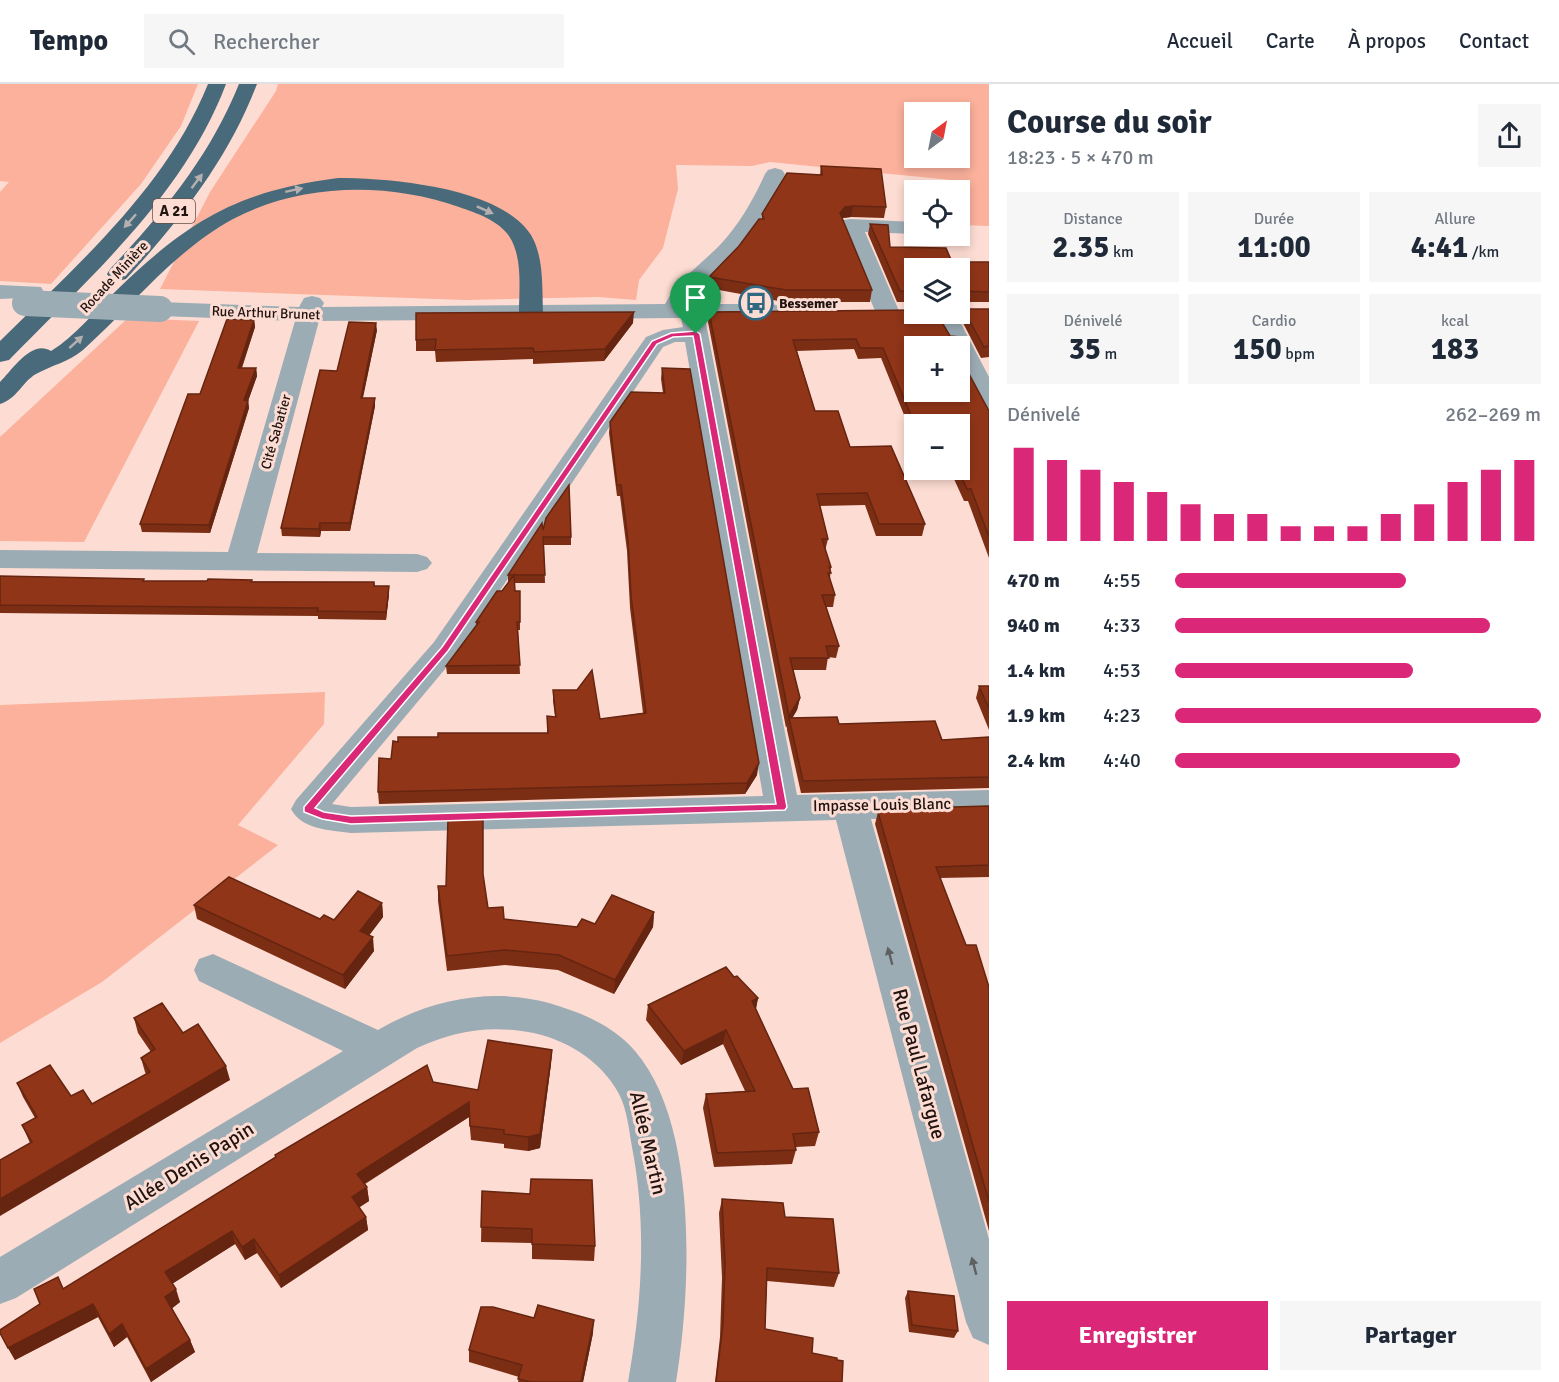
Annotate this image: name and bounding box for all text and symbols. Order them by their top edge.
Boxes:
search box [144,14,564,68]
text: Tempo [30,24,108,58]
icon: search [165,25,198,58]
text: Rechercher [213,28,320,55]
text: Accueil [1167,28,1233,54]
text: Carte [1266,28,1315,54]
text: À propos [1348,28,1426,54]
text: Contact [1459,28,1529,54]
north arrow [904,102,970,168]
map controls [904,102,970,480]
text: Course du soir [1007,102,1212,143]
button: share [1478,104,1541,167]
text: 18:23 · 5 × 470 m [1007,145,1154,170]
one-way arrow [190,174,202,189]
button: locate [904,180,970,246]
one-way arrow [285,185,304,194]
road number: A 21 [153,199,195,223]
one-way arrow [476,206,493,215]
text: Distance [1063,209,1123,229]
text: Durée [1254,209,1294,229]
text: Allure [1434,209,1476,229]
one-way arrow [124,213,137,228]
text: 2.35 [1052,229,1109,266]
text: 11:00 [1237,229,1311,266]
text: 4:41 [1411,229,1468,266]
street label: Rocade Minière [76,238,152,316]
text: km [1109,242,1134,262]
text: /km [1468,242,1499,262]
button: layers [904,258,970,324]
pin [670,272,721,334]
icon: arrive [679,281,712,314]
bus stop icon: Bessemer [738,285,774,321]
place label: Bessemer [779,295,838,312]
street label: Rue Arthur Brunet [211,303,321,323]
text: Dénivelé [1064,311,1122,331]
text: Cardio [1252,311,1296,331]
text: kcal [1441,311,1469,331]
text: 35 [1069,331,1101,368]
text: 150 [1233,331,1282,368]
text: 183 [1431,331,1479,368]
one-way arrow [68,336,83,349]
button: + [904,336,970,402]
text: m [1101,344,1117,364]
text: bpm [1282,344,1315,364]
street label: Cité Sabatier [257,392,295,471]
text: Dénivelé [1007,402,1081,427]
text: 262–269 m [1445,402,1541,427]
button: − [904,414,970,480]
text: 470 m [1007,568,1060,593]
text: 4:55 [1103,568,1141,593]
text: 940 m [1007,613,1060,638]
text: 4:33 [1103,613,1141,638]
text: 1.4 km [1007,658,1065,683]
text: 4:53 [1103,658,1141,683]
text: 1.9 km [1007,703,1065,728]
text: 4:23 [1103,703,1141,728]
text: 2.4 km [1007,748,1065,773]
text: 4:40 [1103,748,1141,773]
street label: Impasse Louis Blanc [813,794,951,816]
one-way arrow [885,947,894,965]
street label: Rue Paul Lafargue [887,986,951,1142]
street label: Allée Martin [624,1089,672,1197]
street label: Allée Denis Papin [120,1116,258,1216]
one-way arrow [968,1256,978,1275]
button: Enregistrer [1007,1301,1268,1370]
button: Partager [1280,1301,1541,1370]

